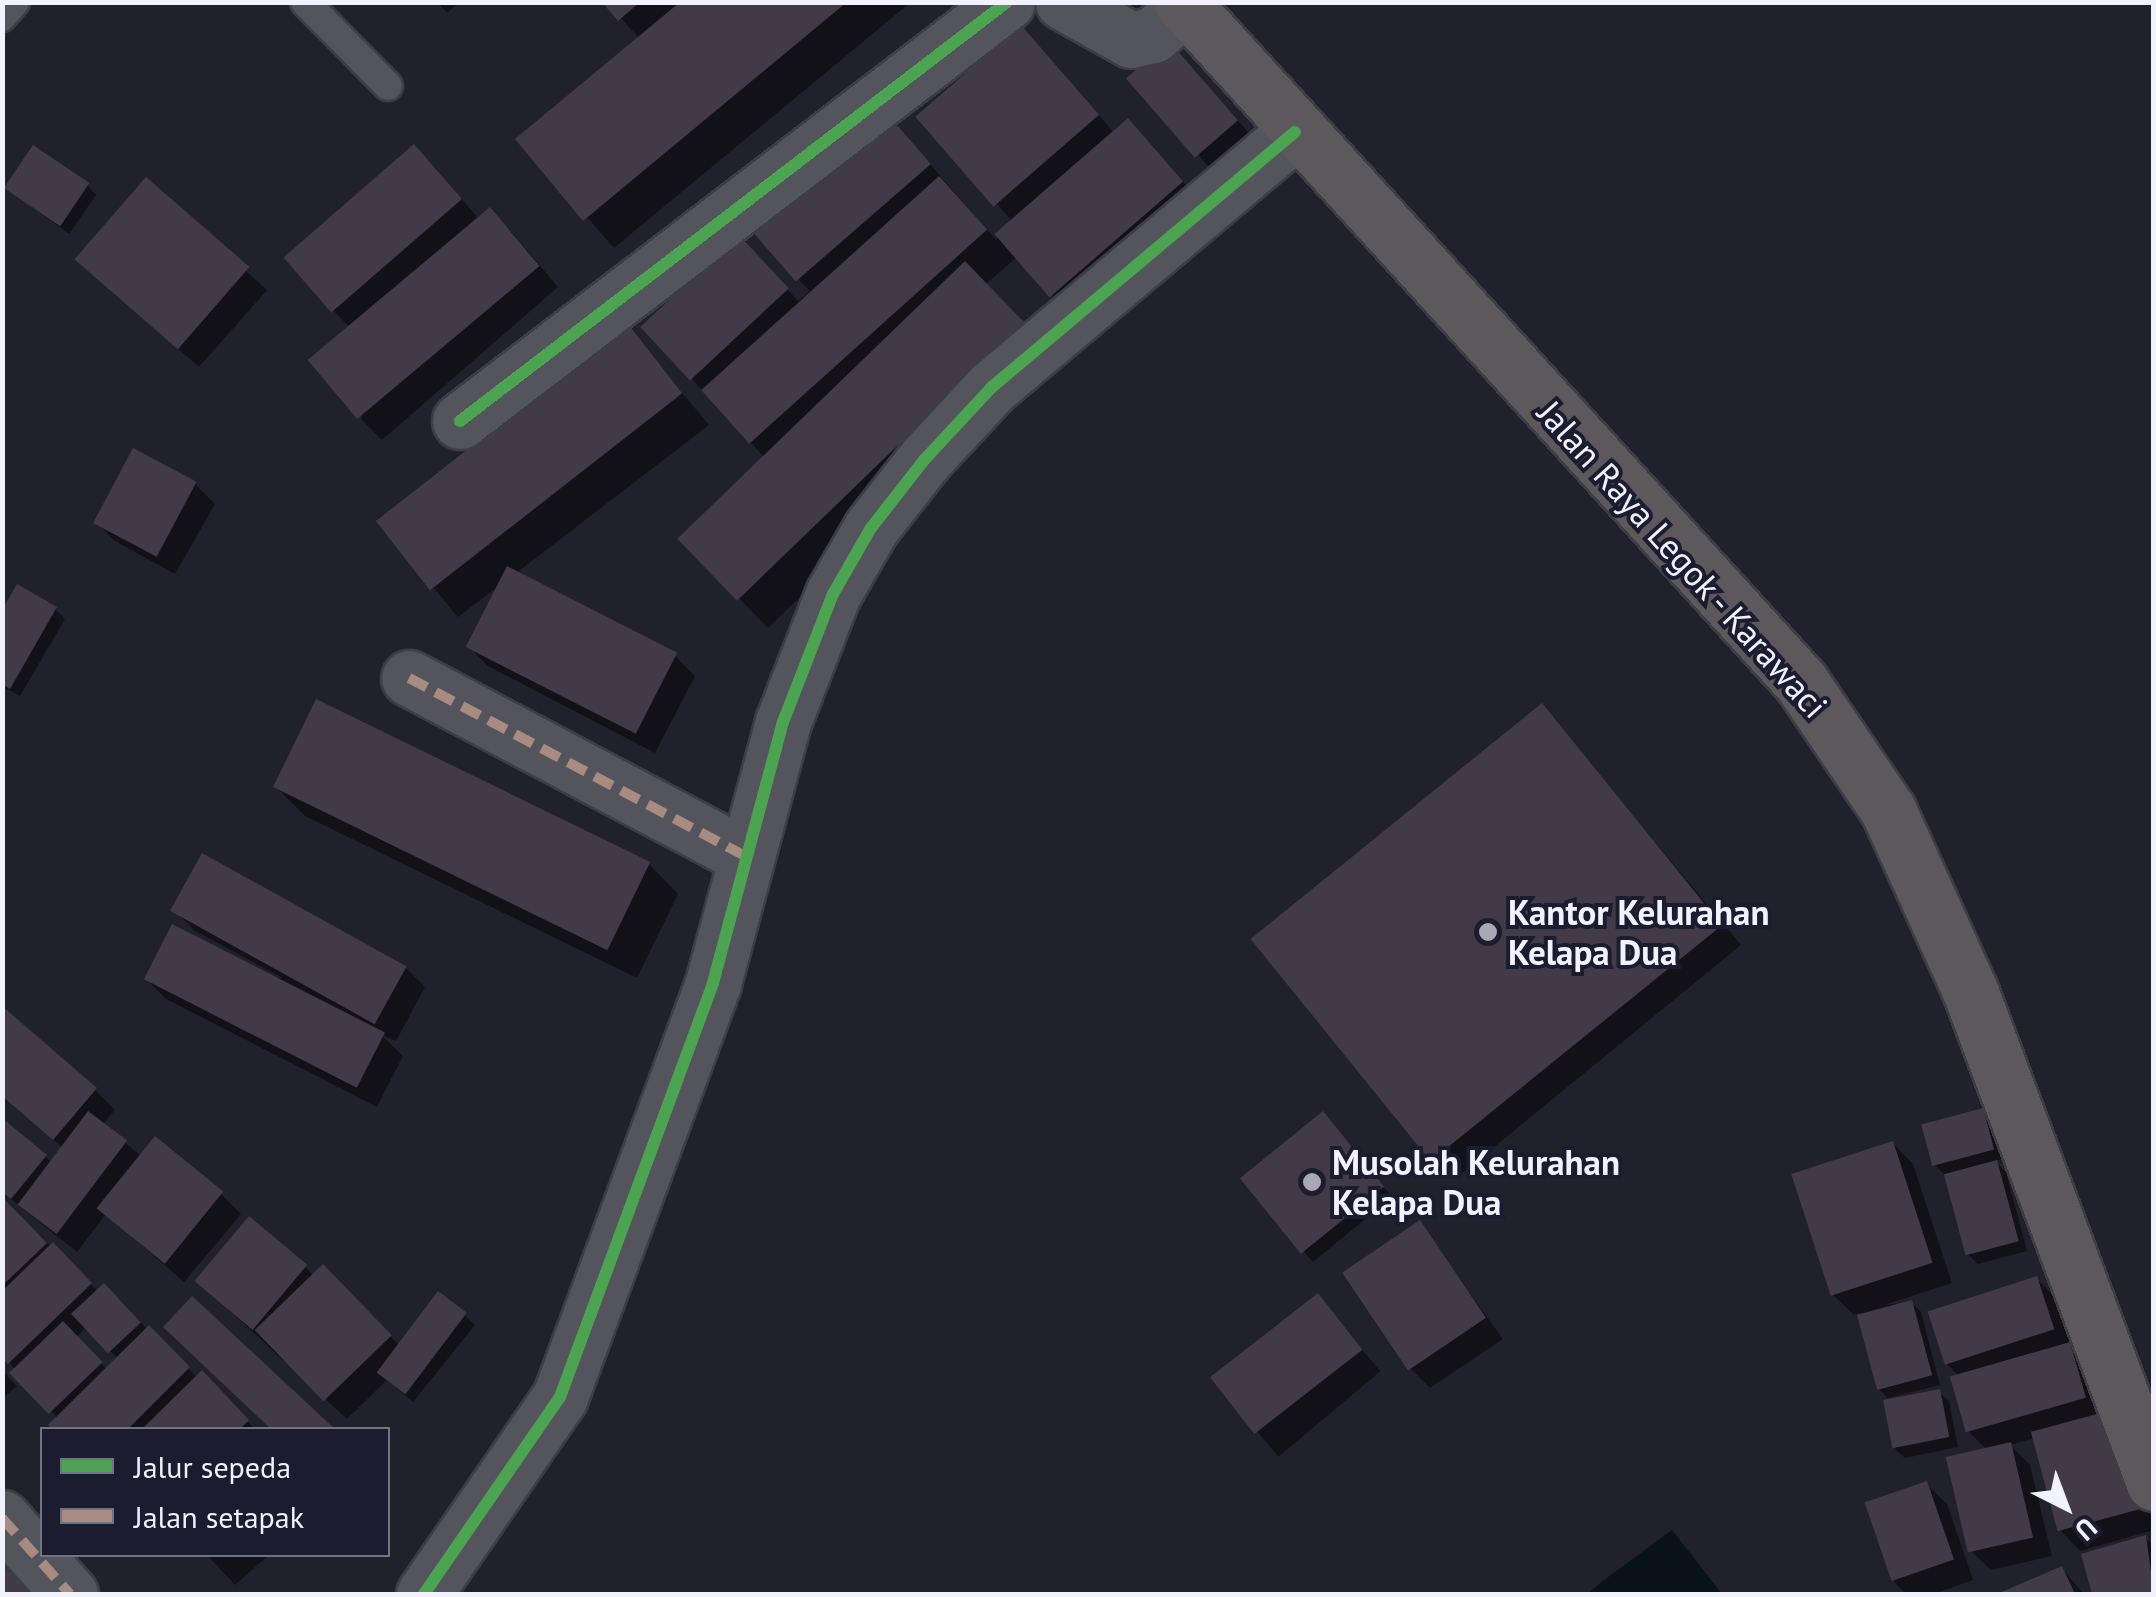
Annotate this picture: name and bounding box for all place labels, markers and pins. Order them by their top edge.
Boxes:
place label: Kantor Kelurahan Kelapa Dua [1508,891,1769,973]
marker: Kantor Kelurahan Kelapa Dua [1477,921,1499,943]
place label: Musolah Kelurahan Kelapa Dua [1332,1141,1620,1223]
marker: Musolah Kelurahan Kelapa Dua [1301,1171,1323,1193]

